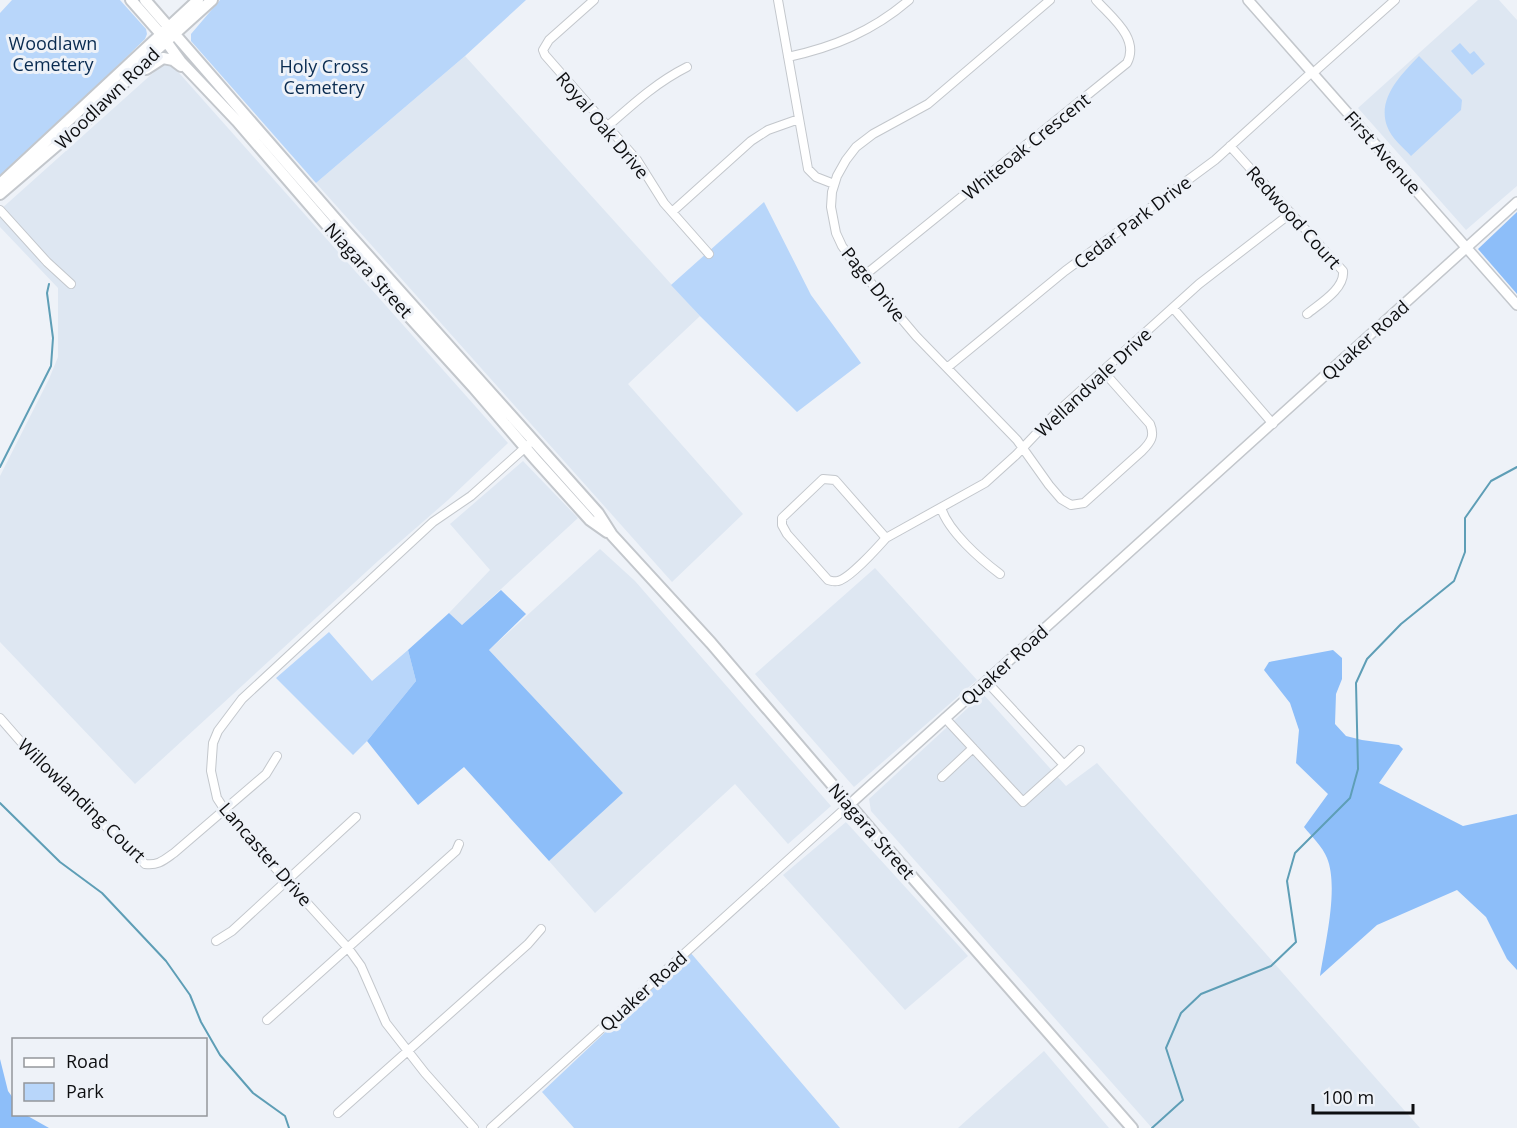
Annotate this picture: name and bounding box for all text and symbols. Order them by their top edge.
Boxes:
park label: Woodlawn Cemetery [9,31,97,76]
street label: Woodlawn Road [50,42,164,154]
park label: Holy Cross Cemetery [279,54,369,99]
street label: Royal Oak Drive [551,67,655,183]
street label: Whiteoak Crescent [957,87,1095,205]
street label: First Avenue [1339,106,1427,198]
street label: Redwood Court [1241,160,1347,274]
street label: Cedar Park Drive [1069,170,1195,274]
street label: Niagara Street [320,217,418,323]
street label: Page Drive [837,242,911,326]
street label: Quaker Road [1316,294,1414,386]
street label: Wellandvale Drive [1030,322,1156,442]
street label: Quaker Road [955,619,1053,711]
street label: Willowlanding Court [13,733,151,867]
street label: Niagara Street [824,778,920,884]
street label: Lancaster Drive [214,797,318,911]
street label: Quaker Road [594,945,692,1037]
legend [12,1038,207,1116]
text: Road [66,1049,109,1073]
scale bar [1313,1077,1414,1115]
text: Park [66,1079,104,1103]
text: 100 m [1322,1085,1374,1109]

